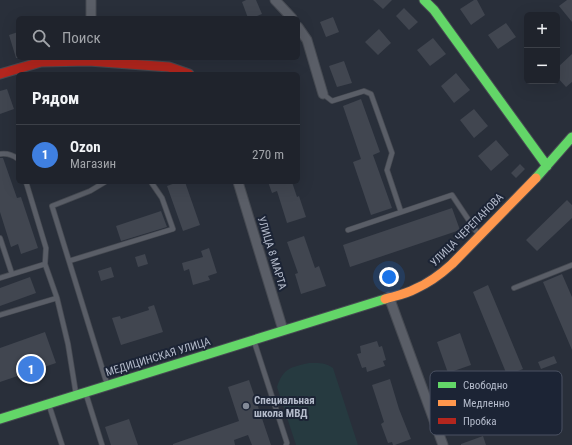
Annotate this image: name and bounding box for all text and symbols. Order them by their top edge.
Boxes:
map controls [524,12,560,84]
button: + [524,12,560,48]
search box [16,16,300,60]
icon: search [30,27,52,49]
text: Поиск [62,29,101,47]
button: − [524,48,560,84]
text: Рядом [32,88,79,108]
text: Ozon [70,138,101,156]
text: 1 [42,147,48,162]
text: 270 m [252,147,284,162]
text: Магазин [70,156,116,171]
street label: УЛИЦА ЧЕРЕПАНОВА [428,190,507,269]
street label: УЛИЦА 8 МАРТА [255,215,289,292]
your location [379,267,399,287]
street label: МЕДИЦИНСКАЯ УЛИЦА [104,335,213,379]
pin: 1 [18,354,44,384]
legend [430,371,562,435]
text: Свободно [463,379,508,392]
place label: Специальная школа МВД [254,394,315,420]
text: Медленно [463,397,510,410]
marker: Специальная школа МВД [241,401,251,411]
text: Пробка [463,415,497,428]

